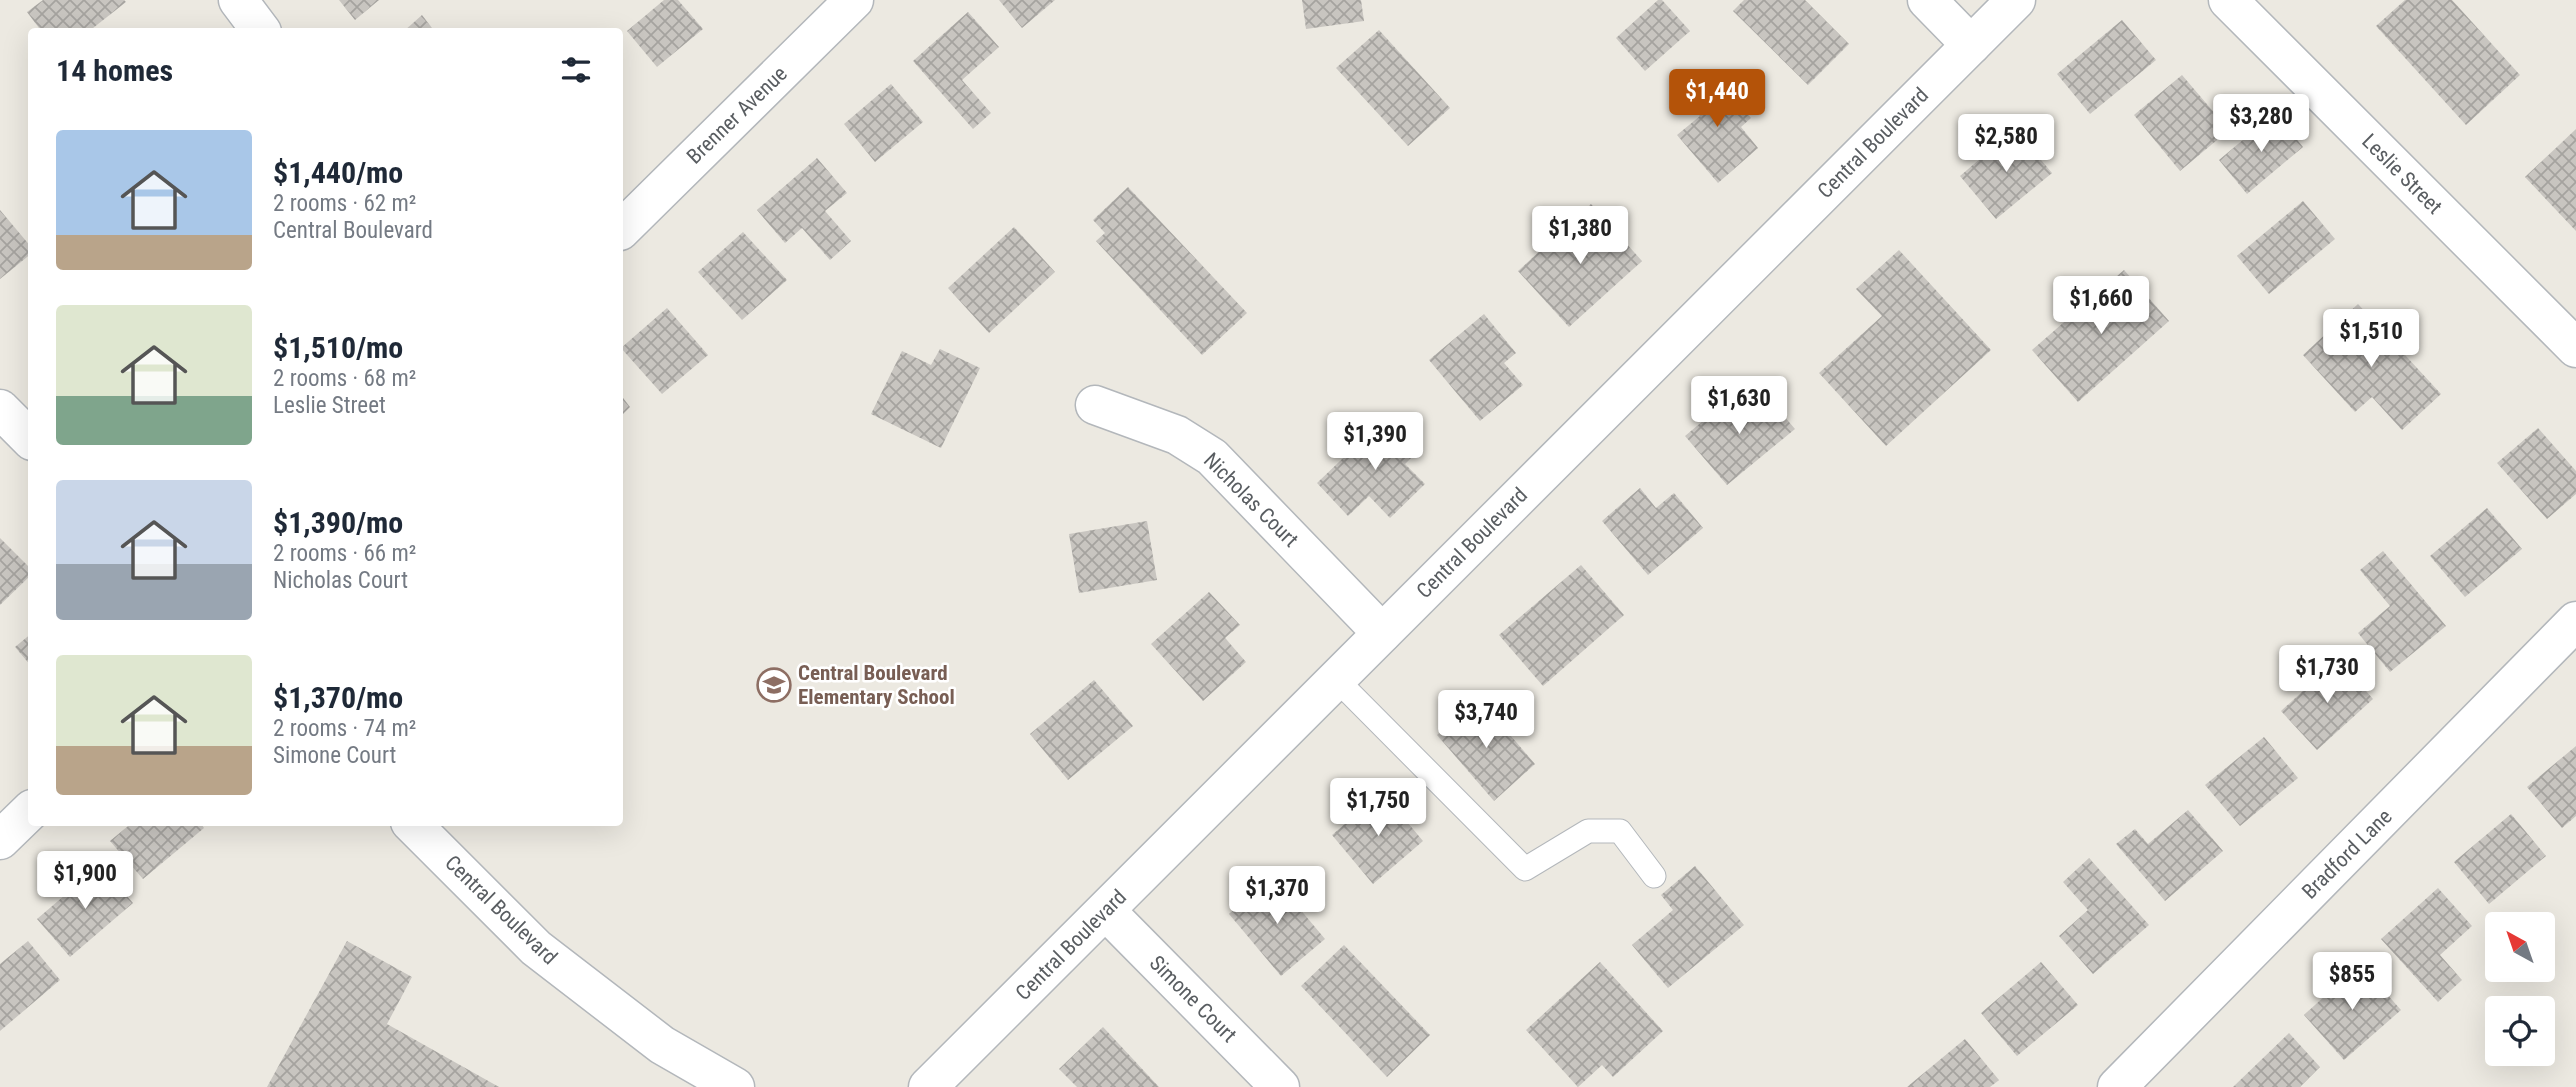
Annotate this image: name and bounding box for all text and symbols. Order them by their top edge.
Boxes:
icon: filters [557,51,595,89]
text: 14 homes [56,53,173,88]
street label: Brenner Avenue [682,61,792,169]
pin: $1,440 [1660,69,1774,129]
text: $1,440 [1685,78,1749,105]
street label: Central Boulevard [1813,83,1933,203]
pin: $3,280 [2204,94,2318,154]
text: $3,280 [2229,103,2293,130]
pin: $2,580 [1949,114,2063,174]
text: $2,580 [1974,123,2038,150]
street label: Leslie Street [2357,129,2447,219]
text: $1,440/mo [273,155,403,190]
icon: home [112,158,196,242]
text: 2 rooms · 62 m² [273,190,416,217]
pin: $1,380 [1523,206,1637,266]
text: $1,380 [1548,215,1612,242]
text: Central Boulevard [273,217,433,244]
pin: $1,660 [2044,276,2158,336]
text: $1,660 [2069,285,2133,312]
pin: $1,510 [2314,310,2428,369]
text: $1,510 [2339,318,2403,345]
text: $1,510/mo [273,330,403,365]
icon: home [112,333,196,417]
text: 2 rooms · 68 m² [273,365,416,392]
pin: $1,630 [1682,376,1796,436]
text: $1,630 [1707,385,1771,412]
text: Leslie Street [273,392,386,419]
pin: $1,390 [1318,412,1432,472]
text: $1,390 [1343,421,1407,448]
street label: Nicholas Court [1199,448,1303,552]
street label: Central Boulevard [1412,483,1532,603]
text: $1,390/mo [273,505,403,540]
icon: home [112,508,196,592]
text: 2 rooms · 66 m² [273,540,416,567]
text: Nicholas Court [273,567,408,594]
pin: $1,730 [2270,646,2384,705]
text: $1,730 [2295,654,2359,681]
place label: Central Boulevard Elementary School [798,661,955,709]
school or university icon: Central Boulevard Elementary School [755,666,793,704]
text: $1,370/mo [273,680,403,715]
icon: home [112,683,196,767]
pin: $3,740 [1429,690,1543,750]
text: $3,740 [1454,699,1518,726]
text: 2 rooms · 74 m² [273,715,416,742]
text: Simone Court [273,742,396,769]
pin: $1,750 [1321,778,1435,838]
text: $1,750 [1346,787,1410,814]
street label: Bradford Lane [2297,804,2397,904]
street label: Central Boulevard [440,851,562,969]
pin: $1,900 [28,852,142,911]
text: $1,900 [53,860,117,887]
pin: $1,370 [1220,866,1334,926]
text: $1,370 [1245,875,1309,902]
street label: Central Boulevard [1011,885,1131,1005]
north arrow [2485,912,2555,982]
map controls [2485,912,2555,1066]
street label: Simone Court [1145,951,1241,1047]
pin: $855 [2311,953,2393,1012]
text: $855 [2329,961,2375,988]
button: locate [2485,996,2555,1066]

